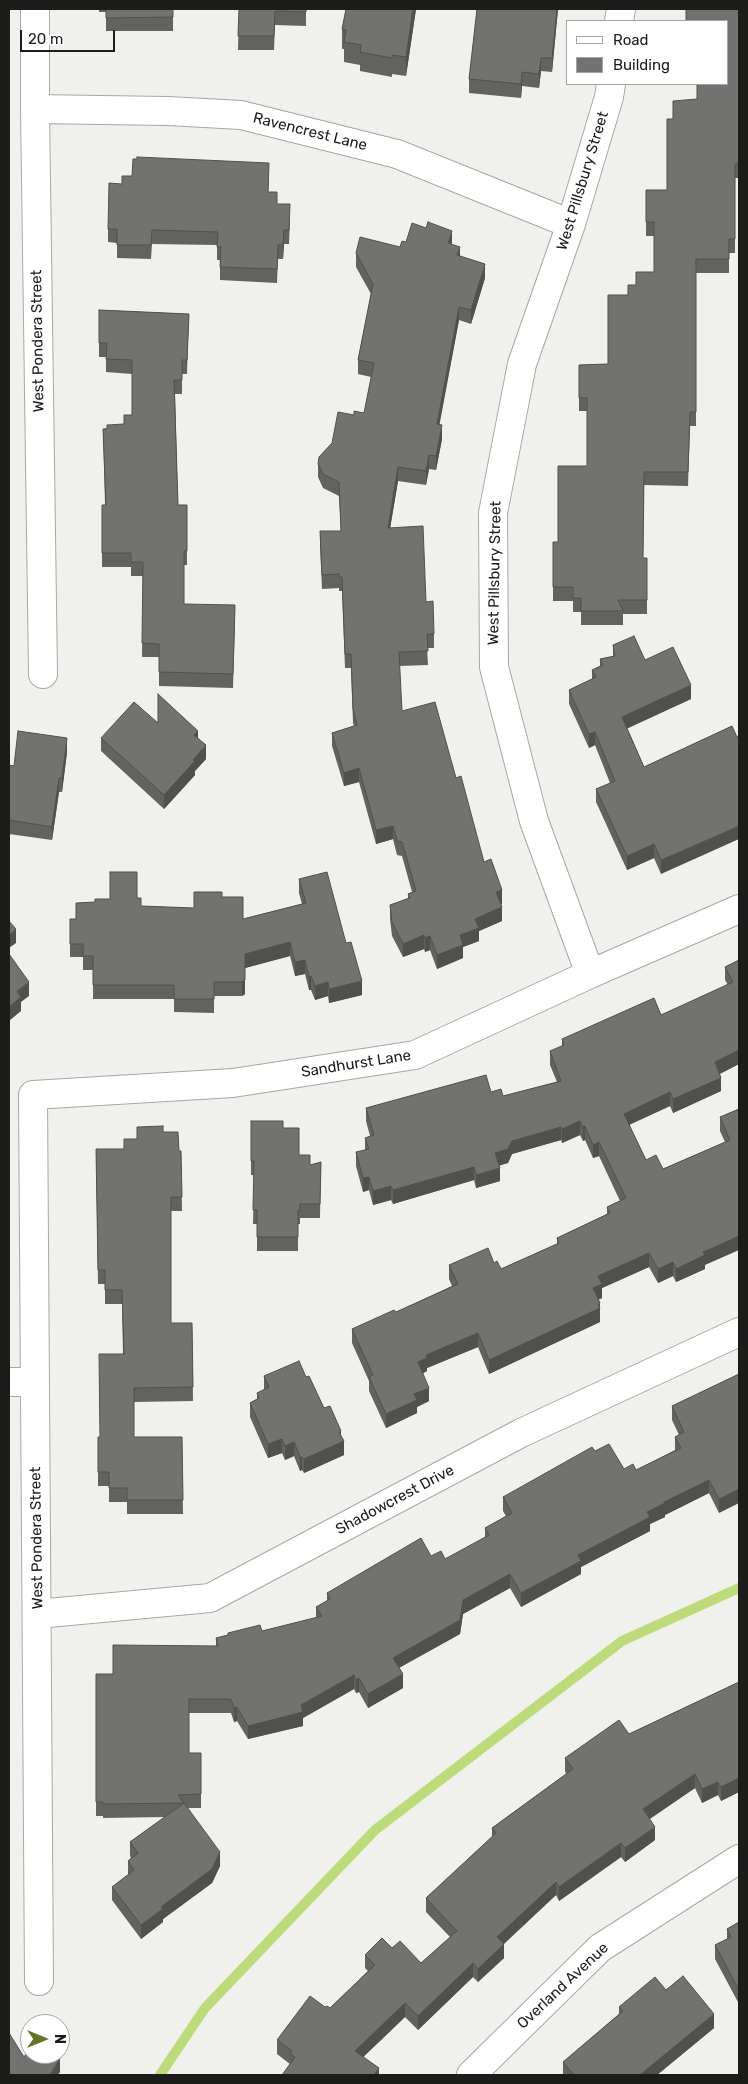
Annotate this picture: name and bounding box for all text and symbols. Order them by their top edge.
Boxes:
scale bar [22,20,118,52]
legend [566,20,728,85]
text: 20 m [28,30,63,48]
text: Road [613,31,649,49]
text: Building [613,56,670,74]
street label: Ravencrest Lane [251,109,369,155]
street label: West Pillsbury Street [553,109,613,253]
street label: West Pondera Street [28,269,48,413]
street label: West Pillsbury Street [485,501,505,645]
street label: Sandhurst Lane [300,1046,412,1082]
street label: Shadowcrest Drive [333,1461,457,1539]
street label: West Pondera Street [27,1466,47,1610]
street label: Overland Avenue [514,1939,612,2033]
north arrow [20,2014,70,2064]
text: N [51,2034,68,2044]

